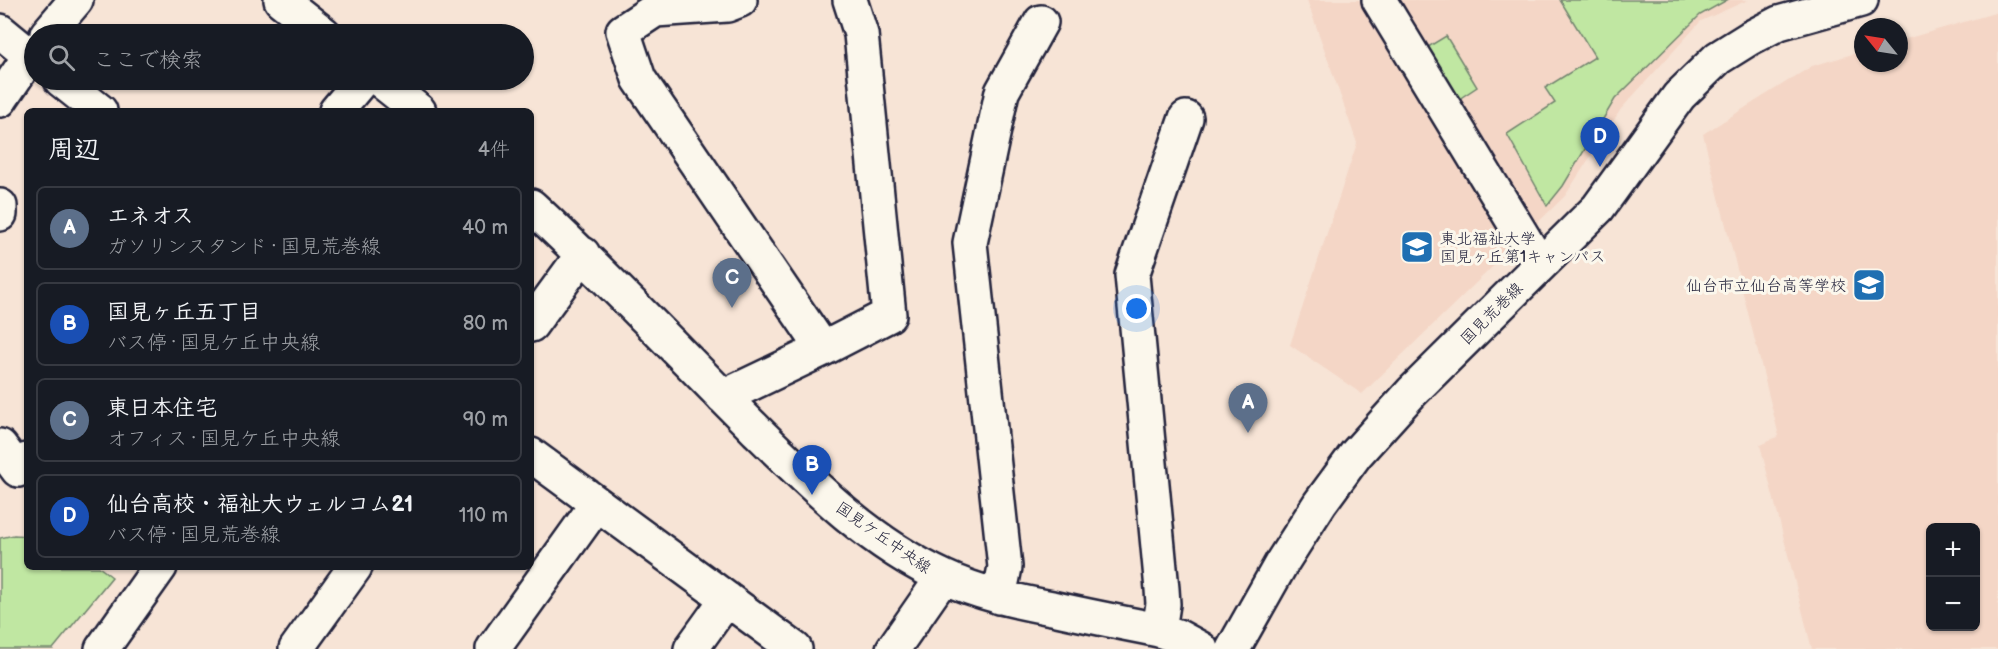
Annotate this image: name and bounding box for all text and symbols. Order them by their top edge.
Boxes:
north arrow [1854,18,1908,72]
search box [24,24,534,90]
icon: search [45,41,78,74]
text: ここで検索 [93,47,203,74]
pin: D [1580,118,1620,167]
text: 周辺 [48,135,100,166]
text: 4件 [478,138,510,162]
text: エネオス [107,203,194,230]
text: A [63,216,76,240]
text: 40 m [462,216,508,240]
school or university icon: 東北福祉大学 国見ヶ丘第1キャンパス [1399,229,1435,265]
place label: 東北福祉大学 国見ヶ丘第1キャンパス [1440,230,1606,267]
text: ガソリンスタンド · 国見荒巻線 [107,235,380,259]
pin: C [712,258,752,308]
school or university icon: 仙台市立仙台高等学校 [1851,267,1887,303]
place label: 仙台市立仙台高等学校 [1686,277,1846,296]
street label: 国見荒巻線 [1457,279,1527,349]
your location [1122,294,1151,323]
text: 国見ヶ丘五丁目 [107,299,261,326]
text: B [62,312,77,336]
text: 80 m [463,312,508,336]
text: バス停 · 国見ケ丘中央線 [107,331,320,355]
pin: A [1228,384,1268,433]
text: 東日本住宅 [107,395,217,422]
text: C [62,408,77,432]
text: 90 m [463,408,508,432]
text: オフィス · 国見ケ丘中央線 [107,427,340,451]
pin: B [792,446,832,495]
text: 仙台高校・福祉大ウェルコム21 [107,491,413,518]
street label: 国見ケ丘中央線 [832,498,934,578]
text: D [63,504,76,528]
text: 110 m [459,504,508,528]
text: バス停 · 国見荒巻線 [107,523,280,547]
map controls [1926,523,1980,631]
button: + [1926,523,1980,577]
button: − [1926,577,1980,631]

